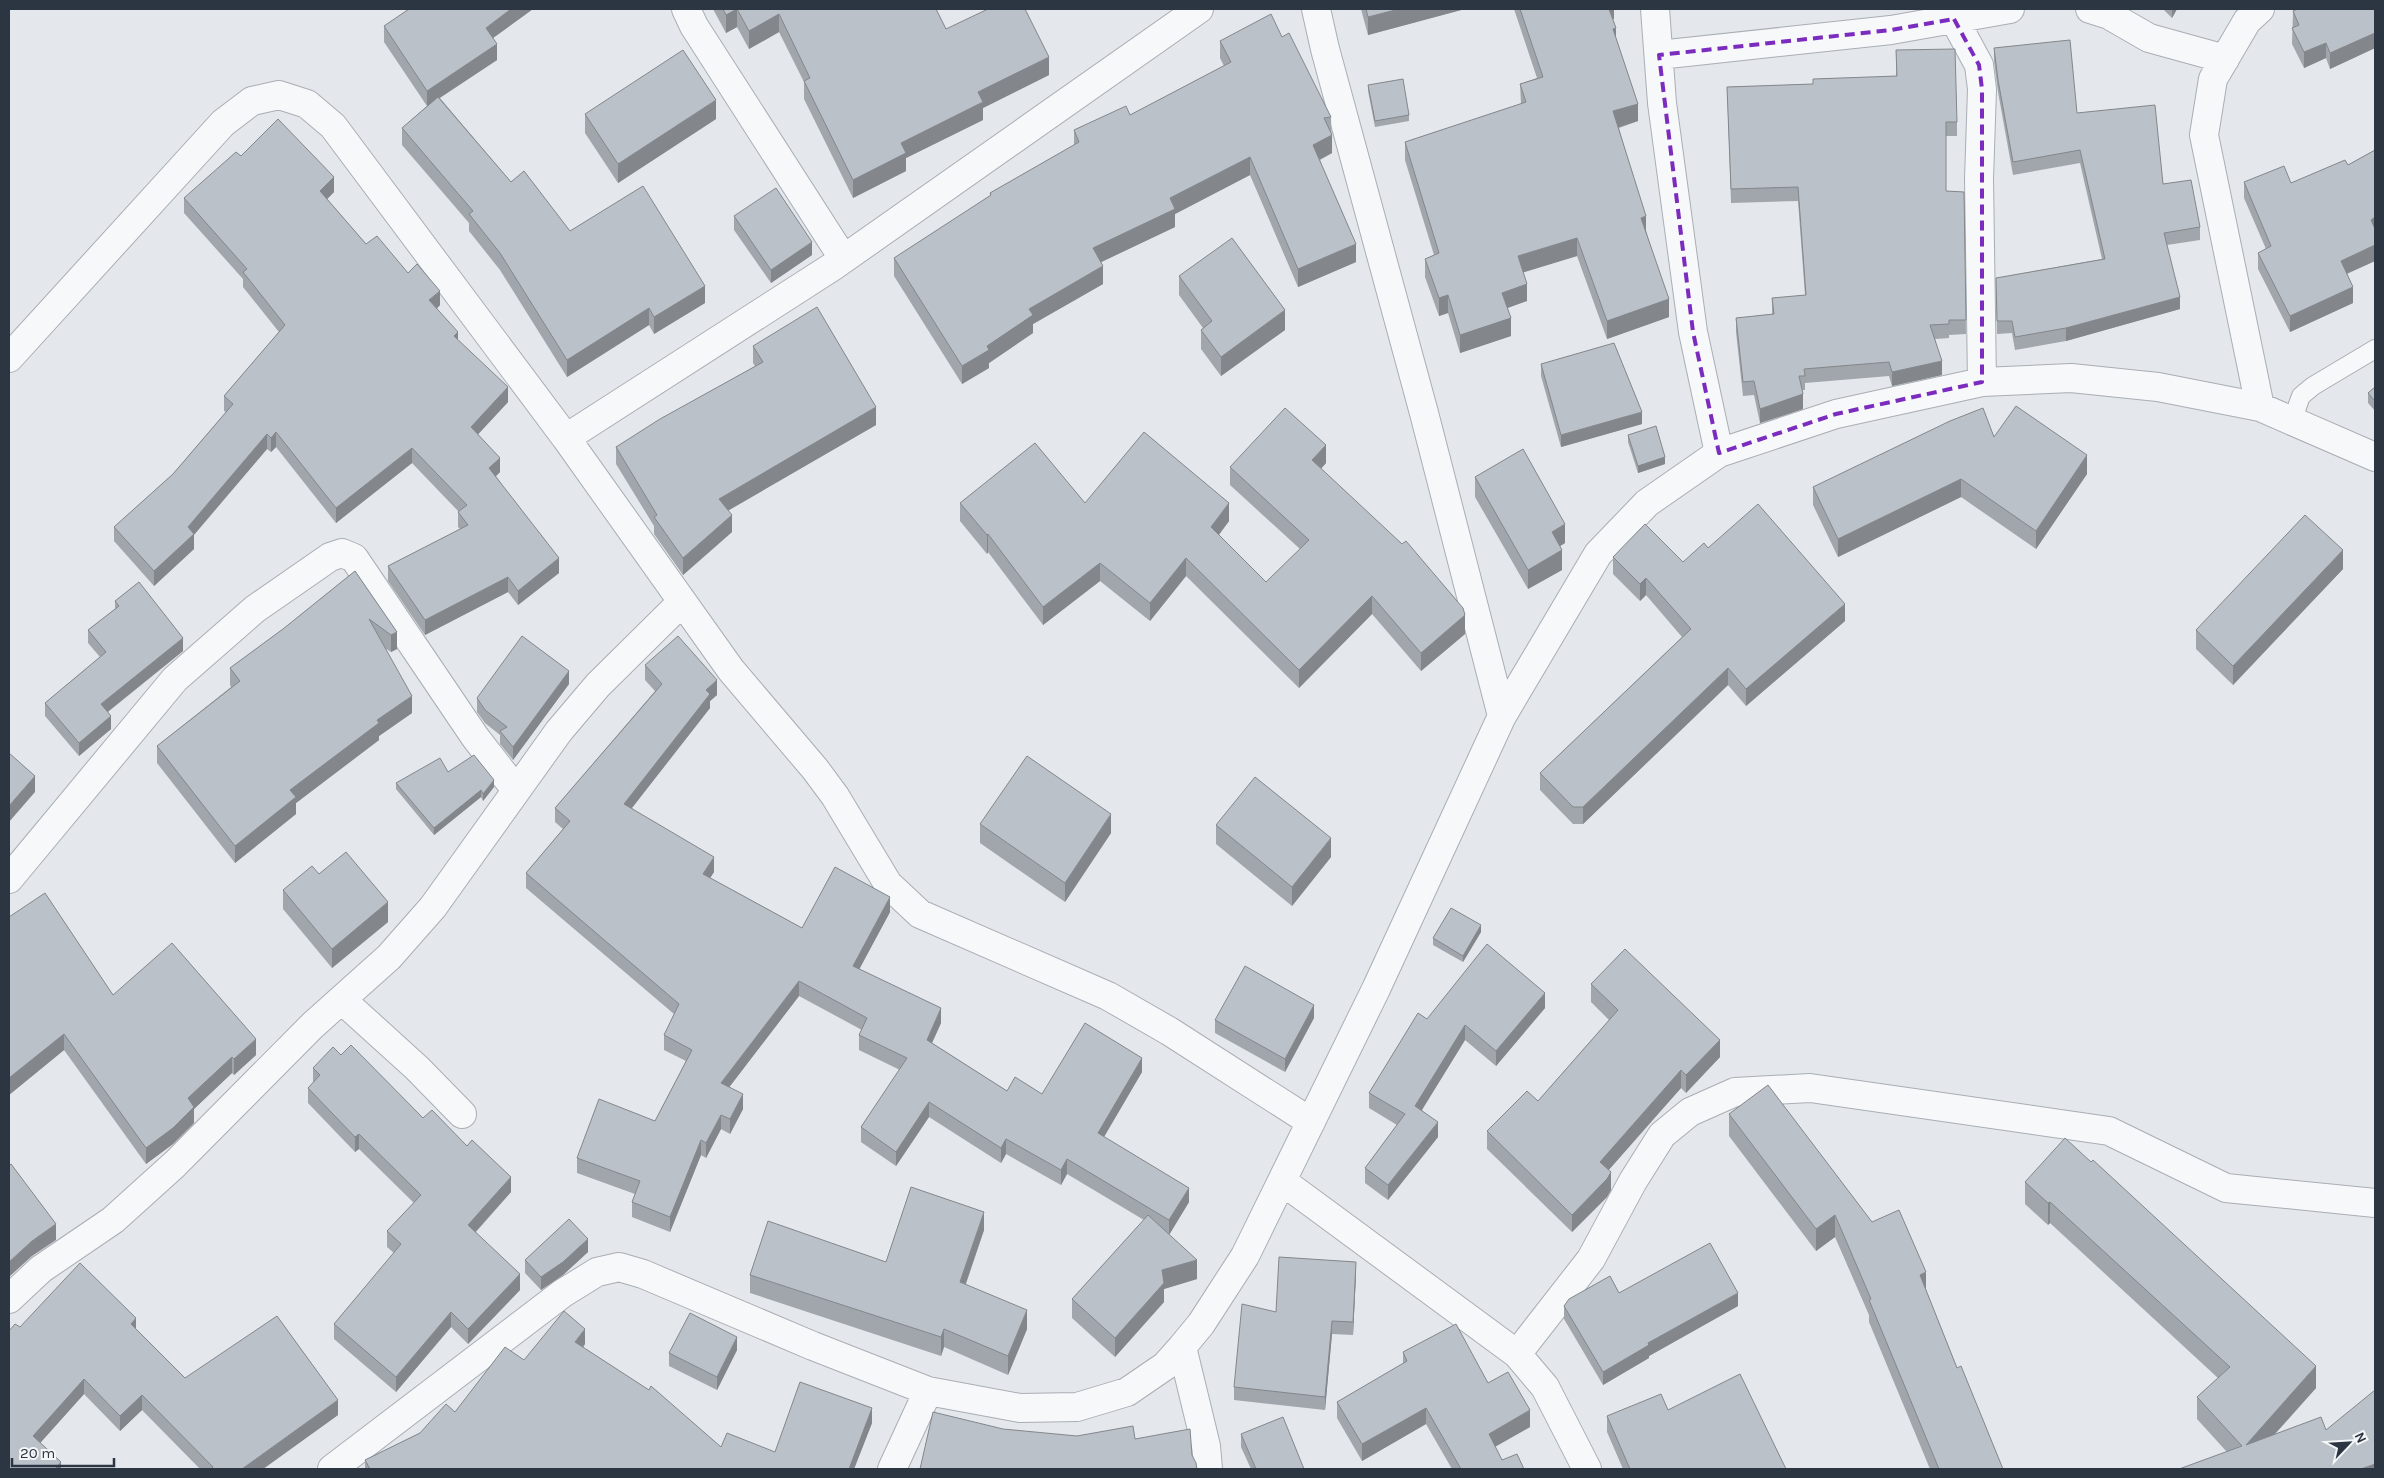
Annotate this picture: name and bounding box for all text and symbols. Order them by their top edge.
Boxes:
north arrow [2324,1418,2374,1468]
text: N [2351,1430,2370,1446]
scale bar [12,1436,115,1468]
text: 20 m [20,1444,55,1462]

